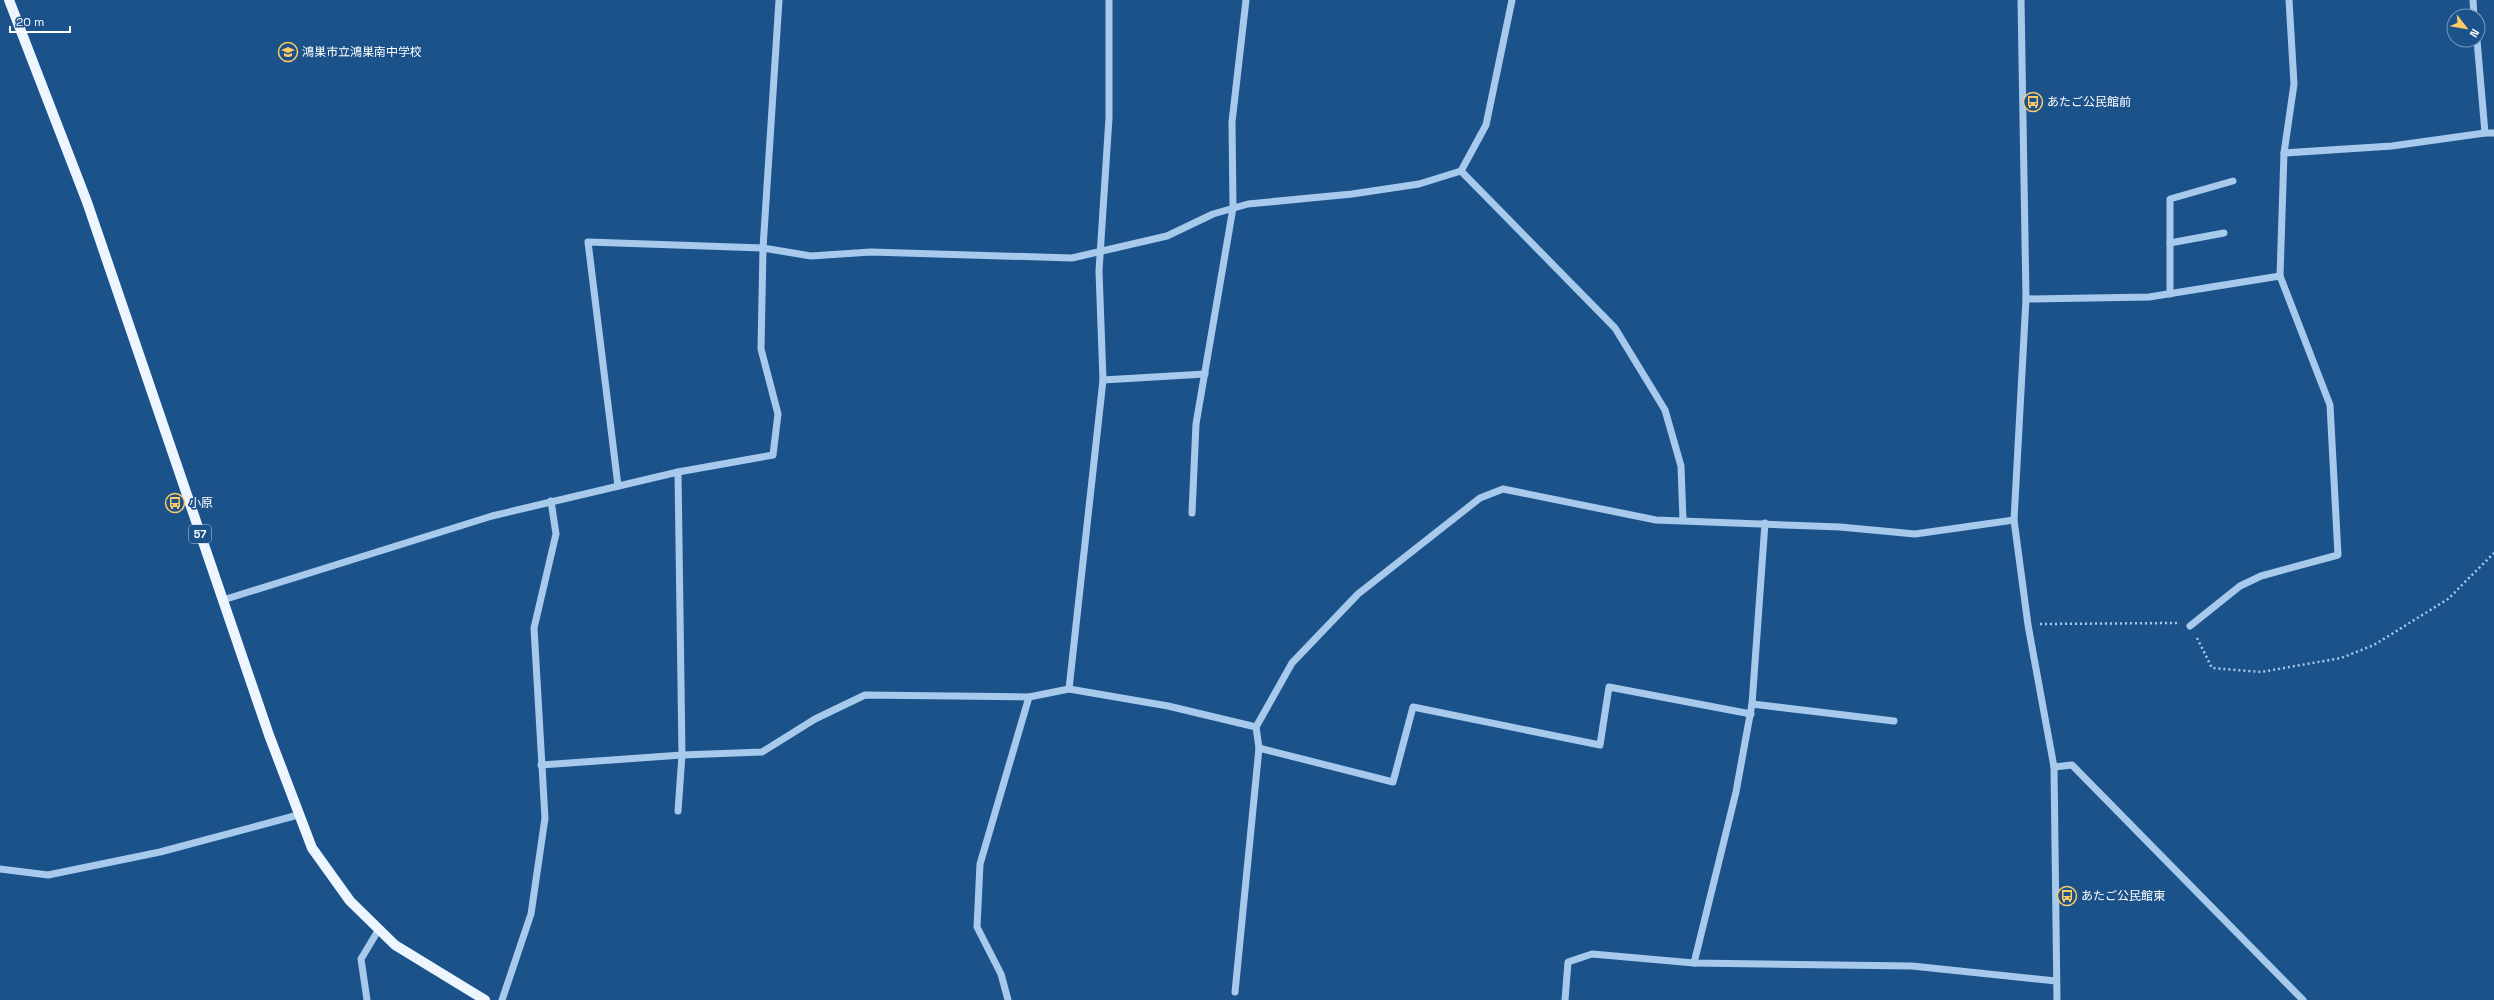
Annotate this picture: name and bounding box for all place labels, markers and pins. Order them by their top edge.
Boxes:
school or university icon: 鴻巣市立鴻巣南中学校 [277,41,299,63]
place label: 鴻巣市立鴻巣南中学校 [302,44,422,60]
bus stop icon: あたご公民館前 [2022,91,2044,113]
place label: あたご公民館前 [2047,94,2131,110]
bus stop icon: 小原 [164,492,186,514]
place label: 小原 [189,495,213,511]
bus stop icon: あたご公民館東 [2056,885,2078,907]
place label: あたご公民館東 [2081,888,2165,904]

